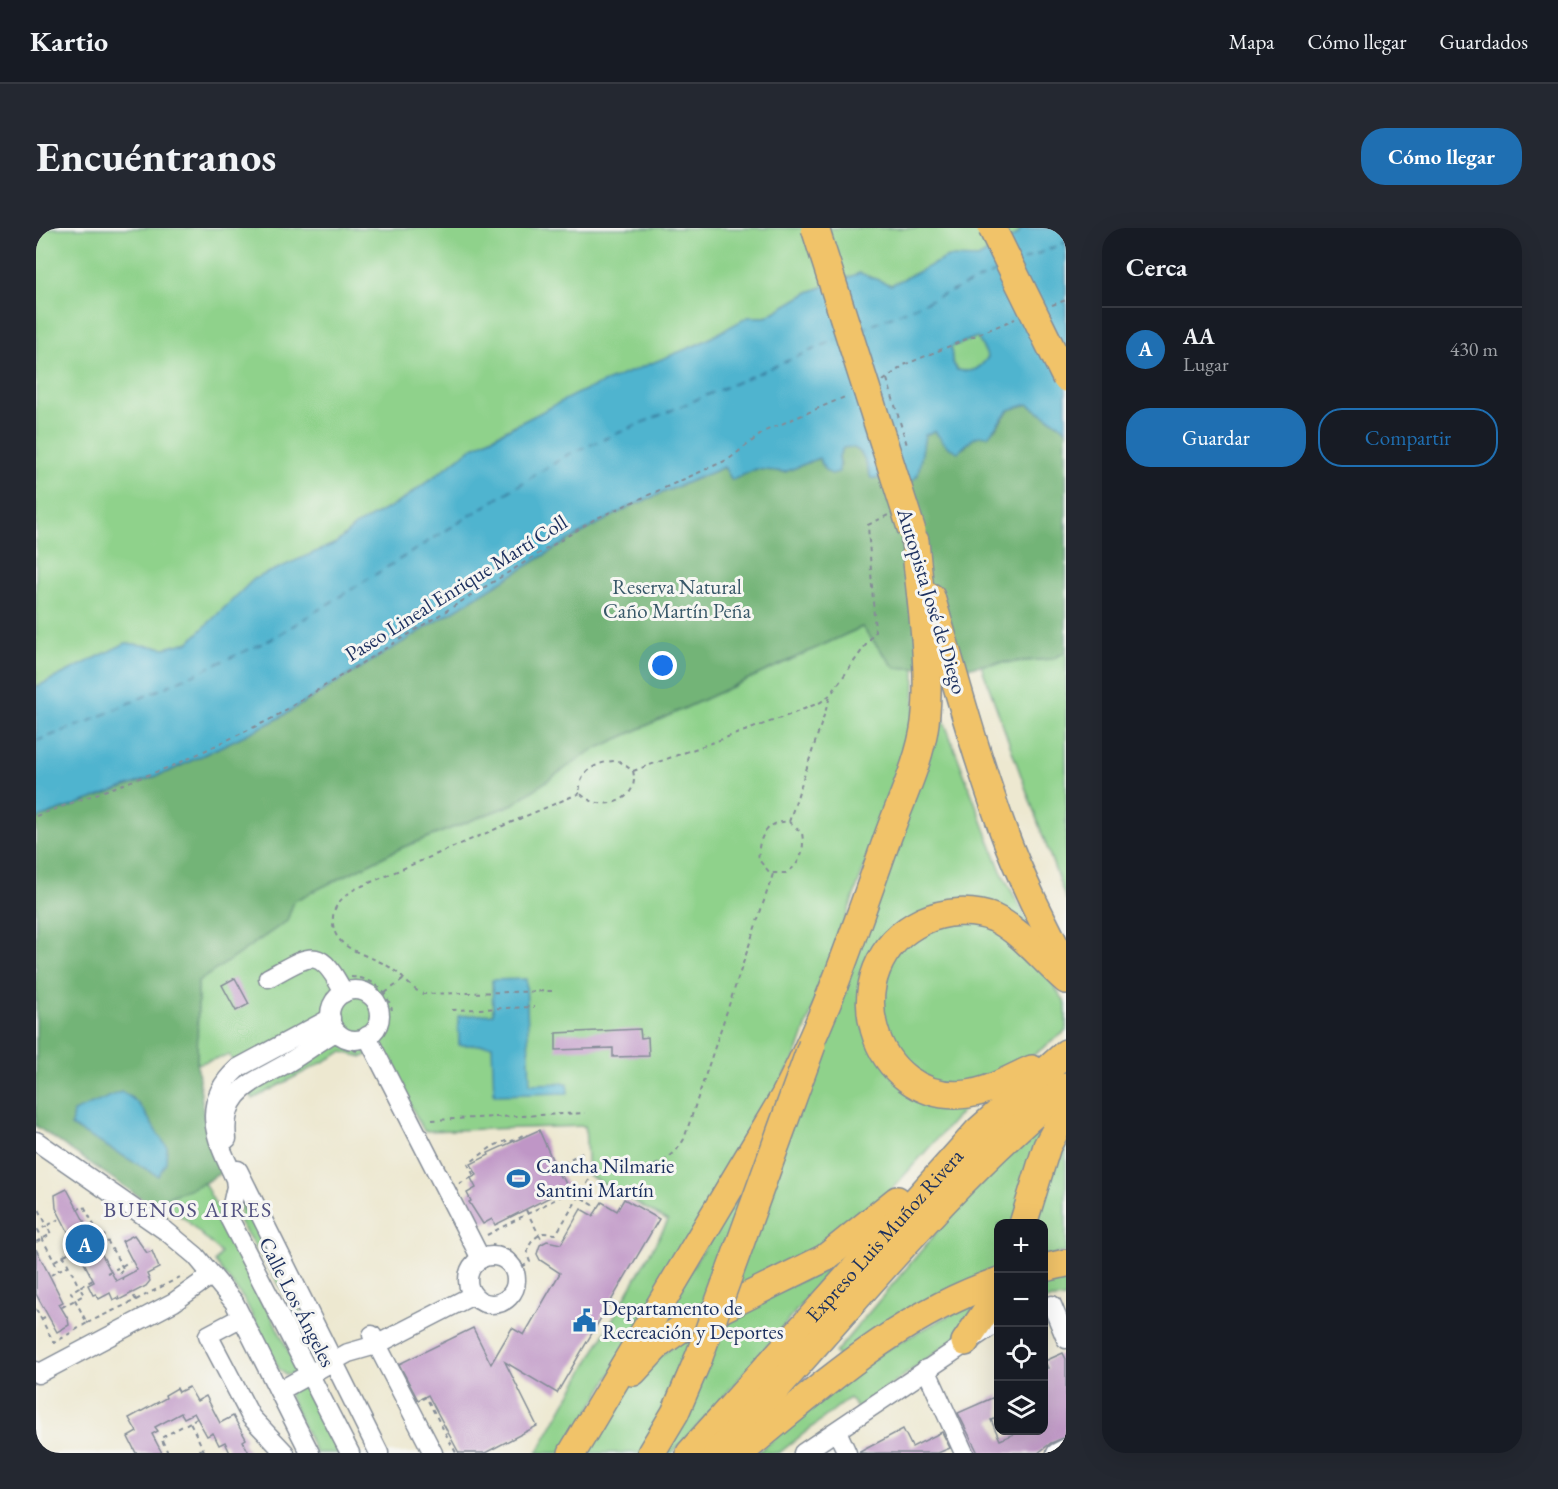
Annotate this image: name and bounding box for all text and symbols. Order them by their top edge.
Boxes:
text: Kartio [30,23,108,59]
text: Mapa [1229,28,1274,55]
text: Cómo llegar [1307,28,1406,55]
text: Guardados [1439,28,1528,55]
button: Cómo llegar [1361,128,1522,185]
text: Encuéntranos [36,129,276,184]
text: Cerca [1126,250,1187,284]
text: AA [1183,322,1215,351]
text: A [1138,336,1153,362]
text: 430 m [1450,336,1498,362]
text: Lugar [1183,351,1229,377]
button: Guardar [1126,408,1306,467]
button: Compartir [1318,408,1498,467]
street label: Autopista José de Diego [891,504,974,697]
street label: Paseo Lineal Enrique Martí Coll [340,508,572,667]
park label: Reserva Natural Caño Martín Peña [603,573,752,624]
your location [648,651,677,680]
street label: Expreso Luis Muñoz Rivera [800,1142,969,1327]
place label: Cancha Nilmarie Santini Martín [536,1152,674,1203]
sports icon: Cancha Nilmarie Santini Martín [505,1165,531,1191]
district label: BUENOS AIRES [103,1195,273,1224]
map controls [994,1219,1048,1435]
button: + [994,1219,1048,1273]
pin: A [65,1222,104,1266]
street label: Calle Los Ángeles [253,1232,342,1372]
button: − [994,1273,1048,1327]
place label: Departamento de Recreación y Deportes [602,1294,784,1345]
public building icon: Departamento de Recreación y Deportes [571,1307,597,1333]
button: locate [994,1327,1048,1381]
button: layers [994,1381,1048,1435]

